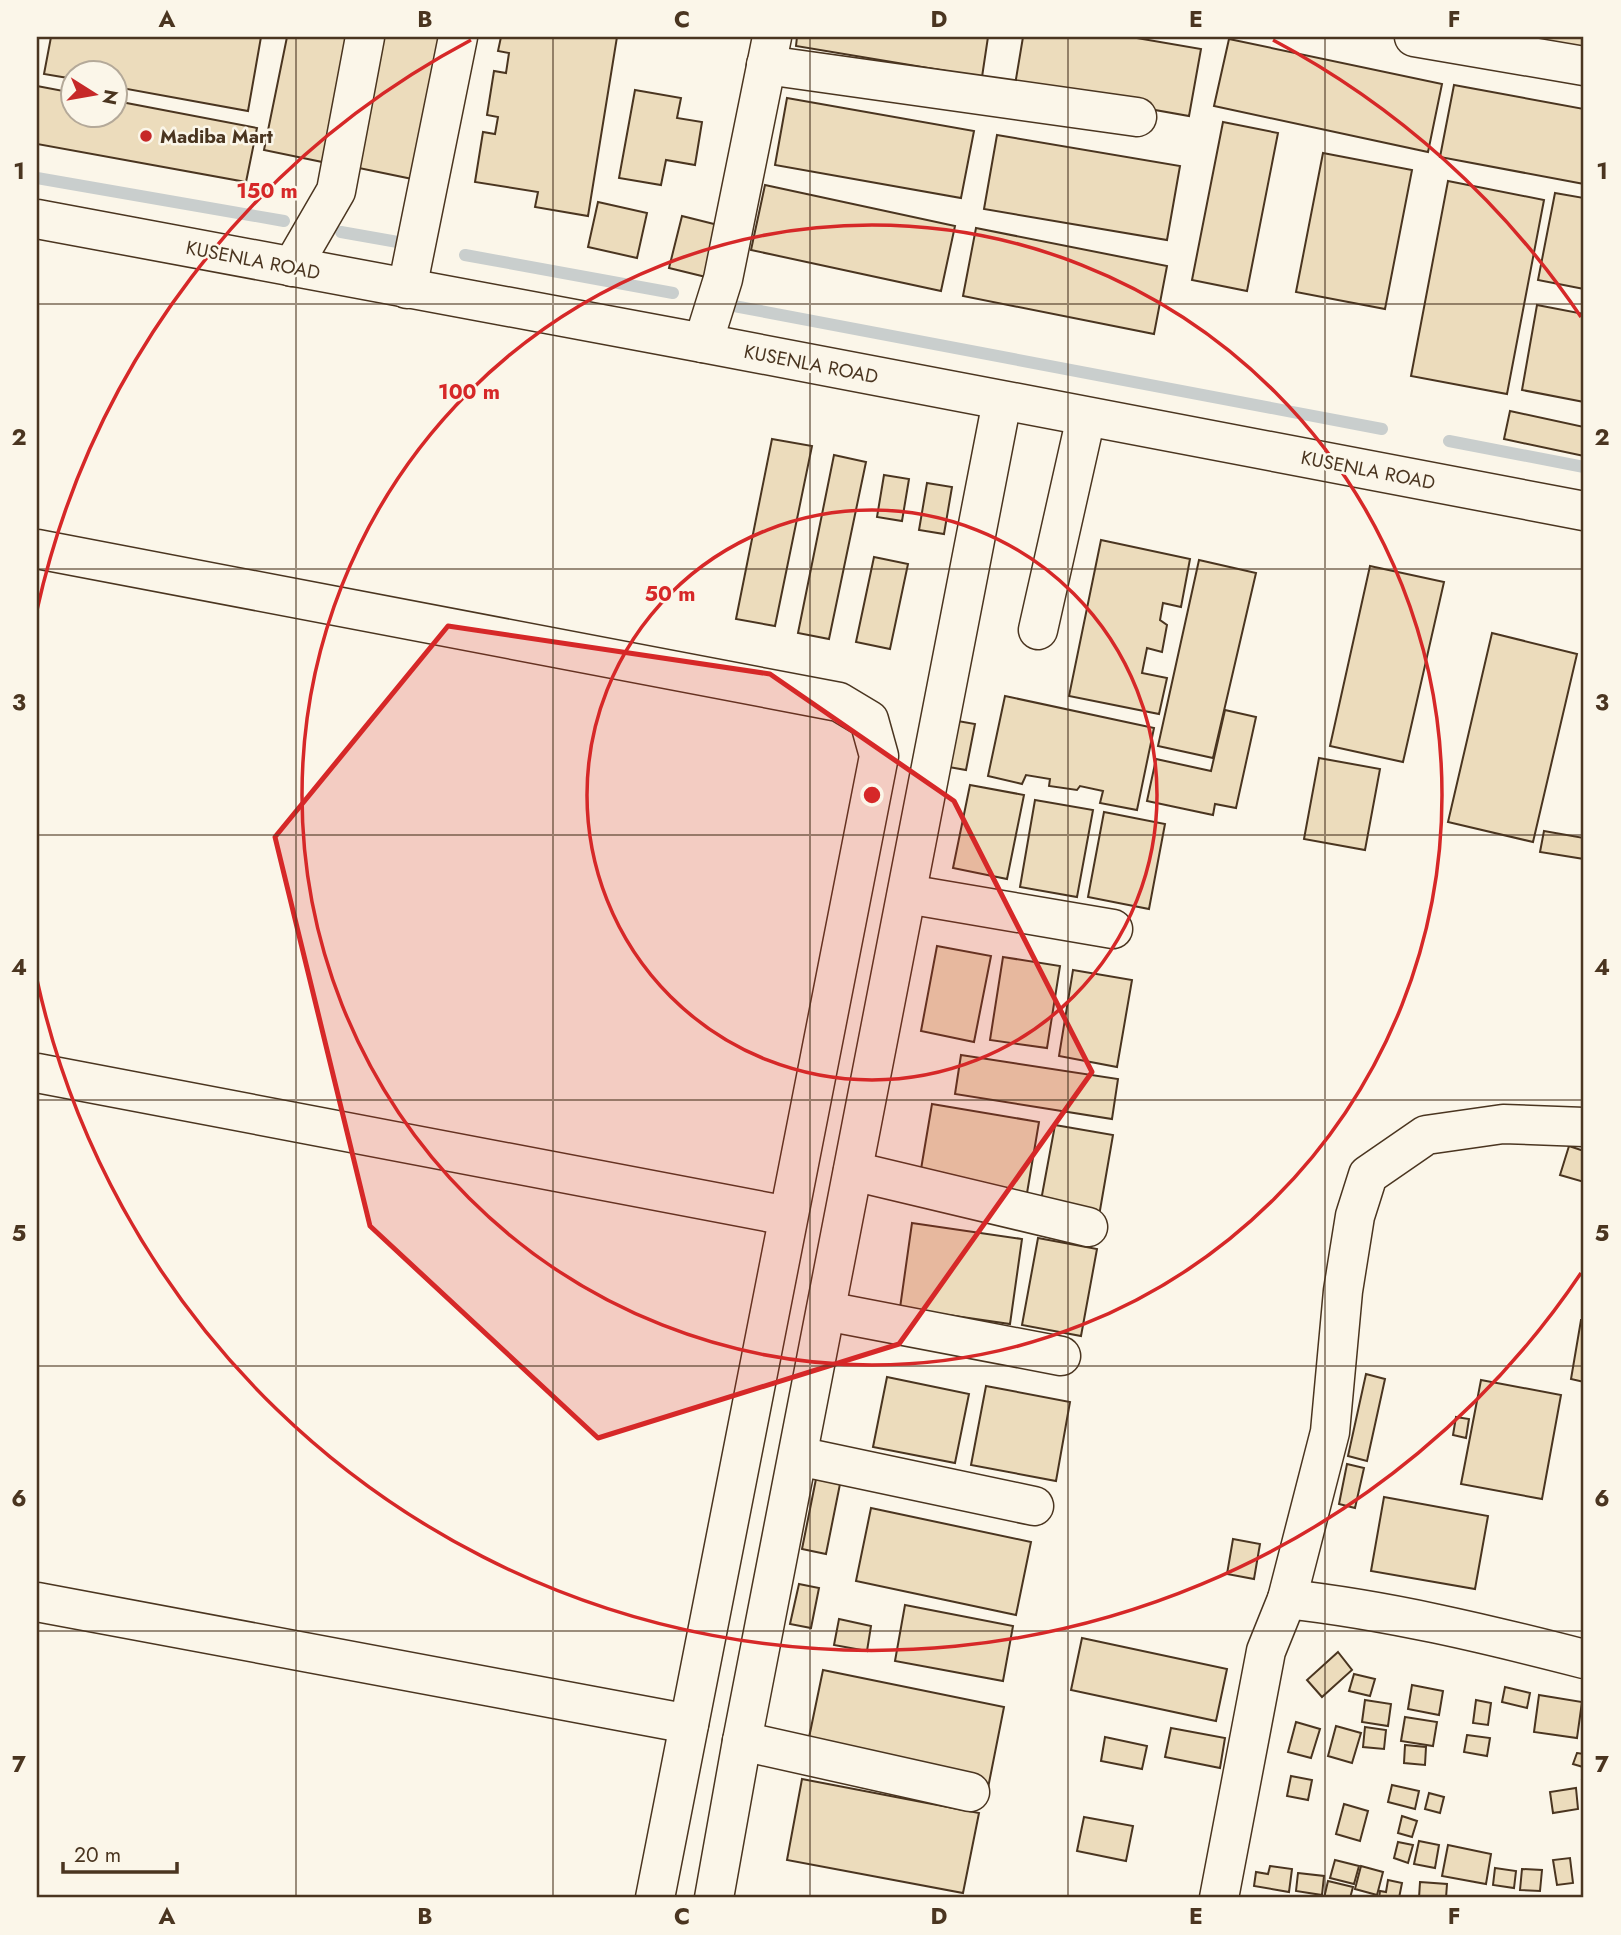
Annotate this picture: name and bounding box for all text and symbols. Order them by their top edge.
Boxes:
text: A [158,2,176,36]
text: B [417,2,433,36]
text: C [674,2,690,36]
text: D [931,2,948,36]
text: E [1189,2,1203,36]
text: F [1448,2,1460,36]
north arrow [60,60,130,130]
text: N [96,87,125,107]
place label: Madiba Mart [160,123,273,150]
marker: Madiba Mart [138,128,154,144]
text: 1 [13,154,25,188]
text: 1 [1596,154,1608,188]
text: 150 m [236,176,298,206]
street label: KUSENLA ROAD [184,234,322,286]
street label: KUSENLA ROAD [742,338,880,390]
text: 100 m [438,377,500,407]
text: 2 [11,420,27,454]
text: 2 [1594,420,1610,454]
street label: KUSENLA ROAD [1299,444,1437,496]
text: 50 m [645,579,695,609]
text: 3 [12,685,26,719]
text: 3 [1595,685,1609,719]
centre of rings [860,783,884,807]
text: 4 [11,950,27,984]
text: 4 [1594,950,1610,984]
text: 5 [12,1216,26,1250]
text: 5 [1595,1216,1609,1250]
text: 6 [11,1481,27,1515]
text: 6 [1594,1481,1610,1515]
text: 7 [12,1747,26,1781]
text: 7 [1595,1747,1609,1781]
scale bar [63,1830,177,1874]
text: 20 m [74,1840,121,1870]
text: A [158,1899,176,1933]
text: B [417,1899,433,1933]
text: C [674,1899,690,1933]
text: D [931,1899,948,1933]
text: E [1189,1899,1203,1933]
text: F [1448,1899,1460,1933]

